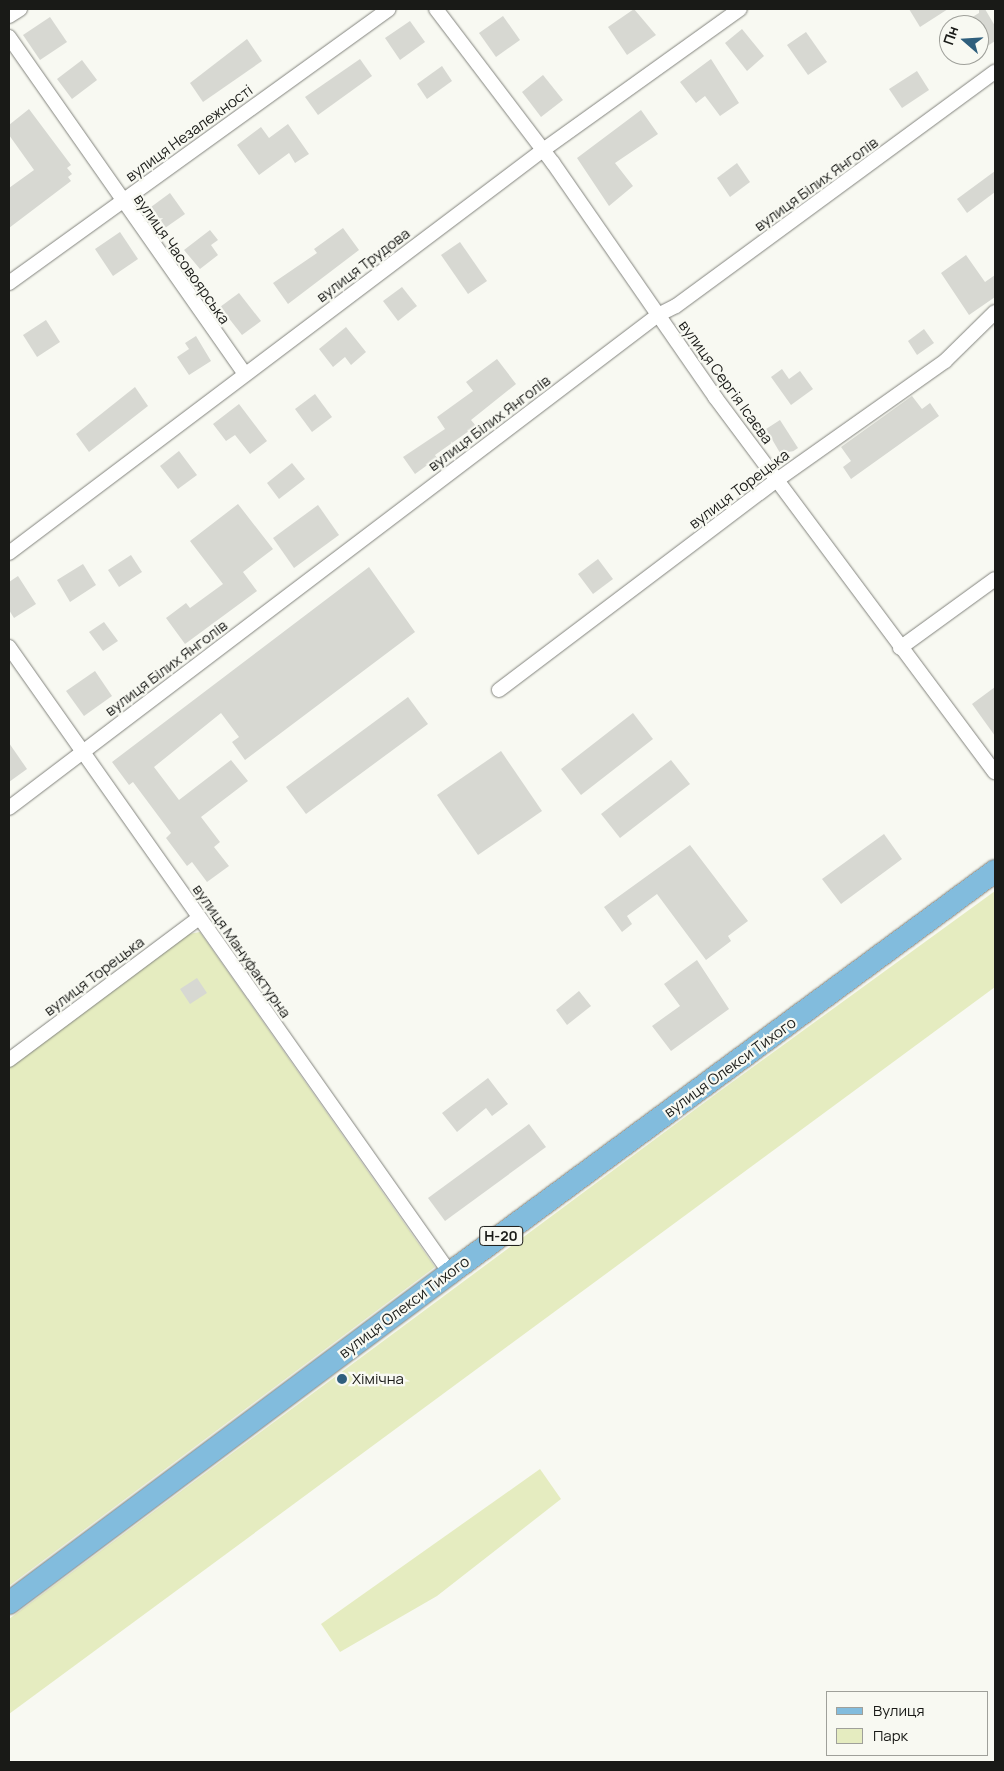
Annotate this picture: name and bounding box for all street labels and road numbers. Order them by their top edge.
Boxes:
street label: вулиця Незалежності [122,81,256,185]
street label: вулиця Білих Янголів [751,133,881,235]
street label: вулиця Часовоярська [130,191,234,327]
street label: вулиця Трудова [313,224,413,306]
street label: вулиця Сергія Ісаєва [675,317,777,447]
street label: вулиця Білих Янголів [424,371,554,475]
street label: вулиця Торецька [685,445,793,533]
street label: вулиця Білих Янголів [101,616,231,720]
street label: вулиця Мануфактурна [189,881,295,1021]
street label: вулиця Торецька [40,932,148,1020]
street label: вулиця Олекси Тихого [661,1013,799,1121]
road number: Н-20 [478,1224,524,1248]
street label: вулиця Олекси Тихого [335,1252,473,1362]

